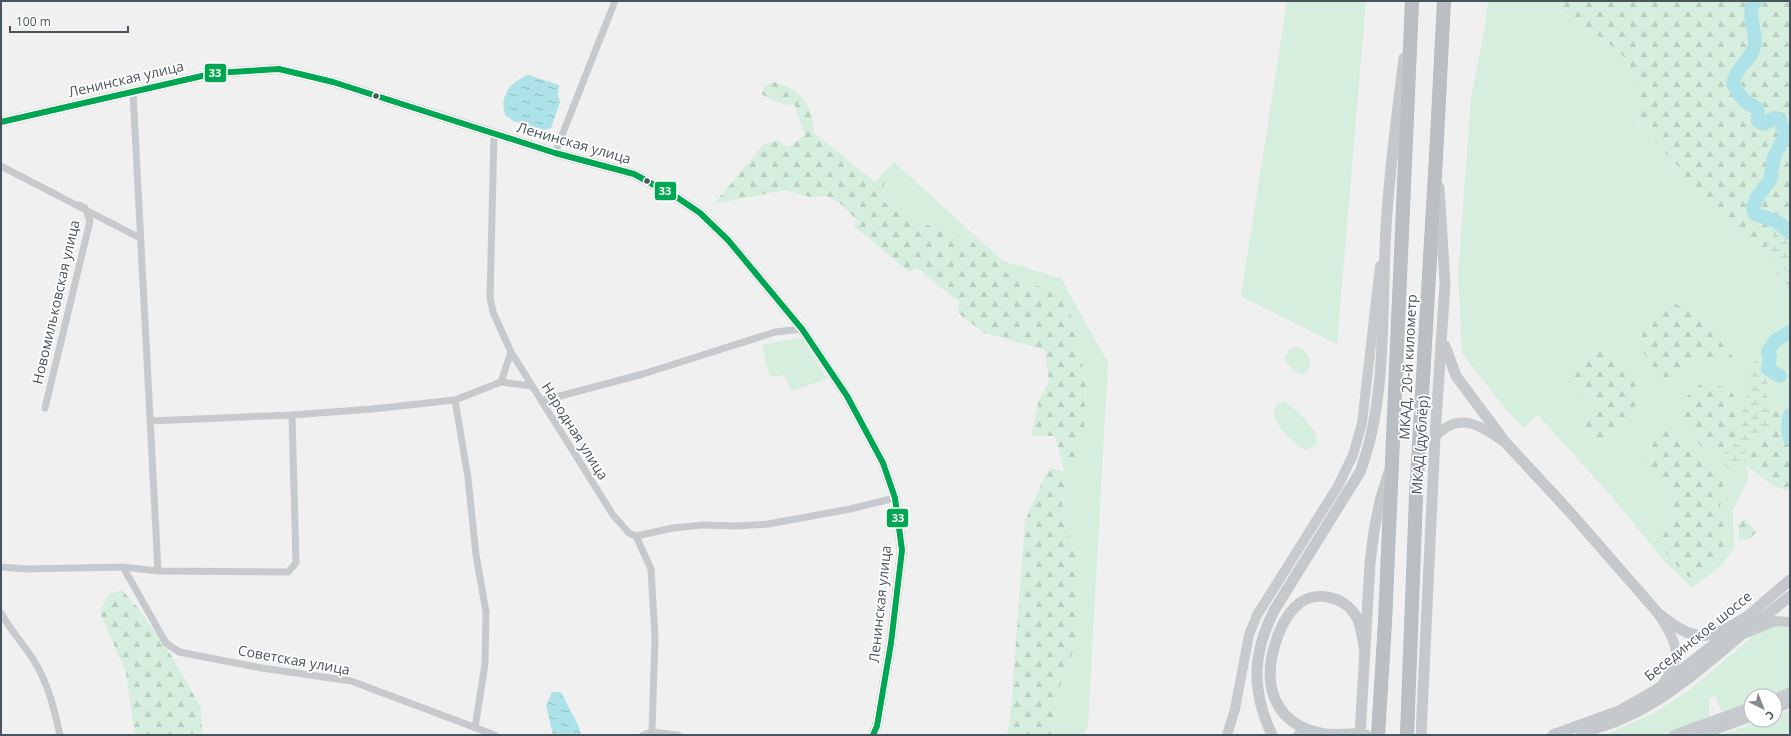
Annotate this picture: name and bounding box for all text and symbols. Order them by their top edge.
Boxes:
scale bar [10,8,128,34]
text: 100 m [16,13,51,30]
street label: Ленинская улица [66,56,185,101]
line badge: 33 [204,63,227,83]
text: 33 [209,65,221,80]
unlabelled marker [371,91,381,101]
street label: Ленинская улица [515,117,633,168]
unlabelled marker [642,176,652,186]
line badge: 33 [654,181,677,201]
text: 33 [659,183,671,198]
street label: Новомильковская улица [27,218,84,386]
street label: МКАД, 20-й километр [1394,294,1421,440]
street label: Народная улица [538,378,613,483]
street label: МКАД (дублёр) [1407,395,1432,495]
line badge: 33 [886,508,909,528]
text: 33 [892,510,904,525]
street label: Ленинская улица [864,544,895,664]
street label: Бесединское шоссе [1640,586,1755,685]
street label: Советская улица [237,640,352,679]
north arrow [1743,688,1783,728]
text: С [1762,708,1778,724]

